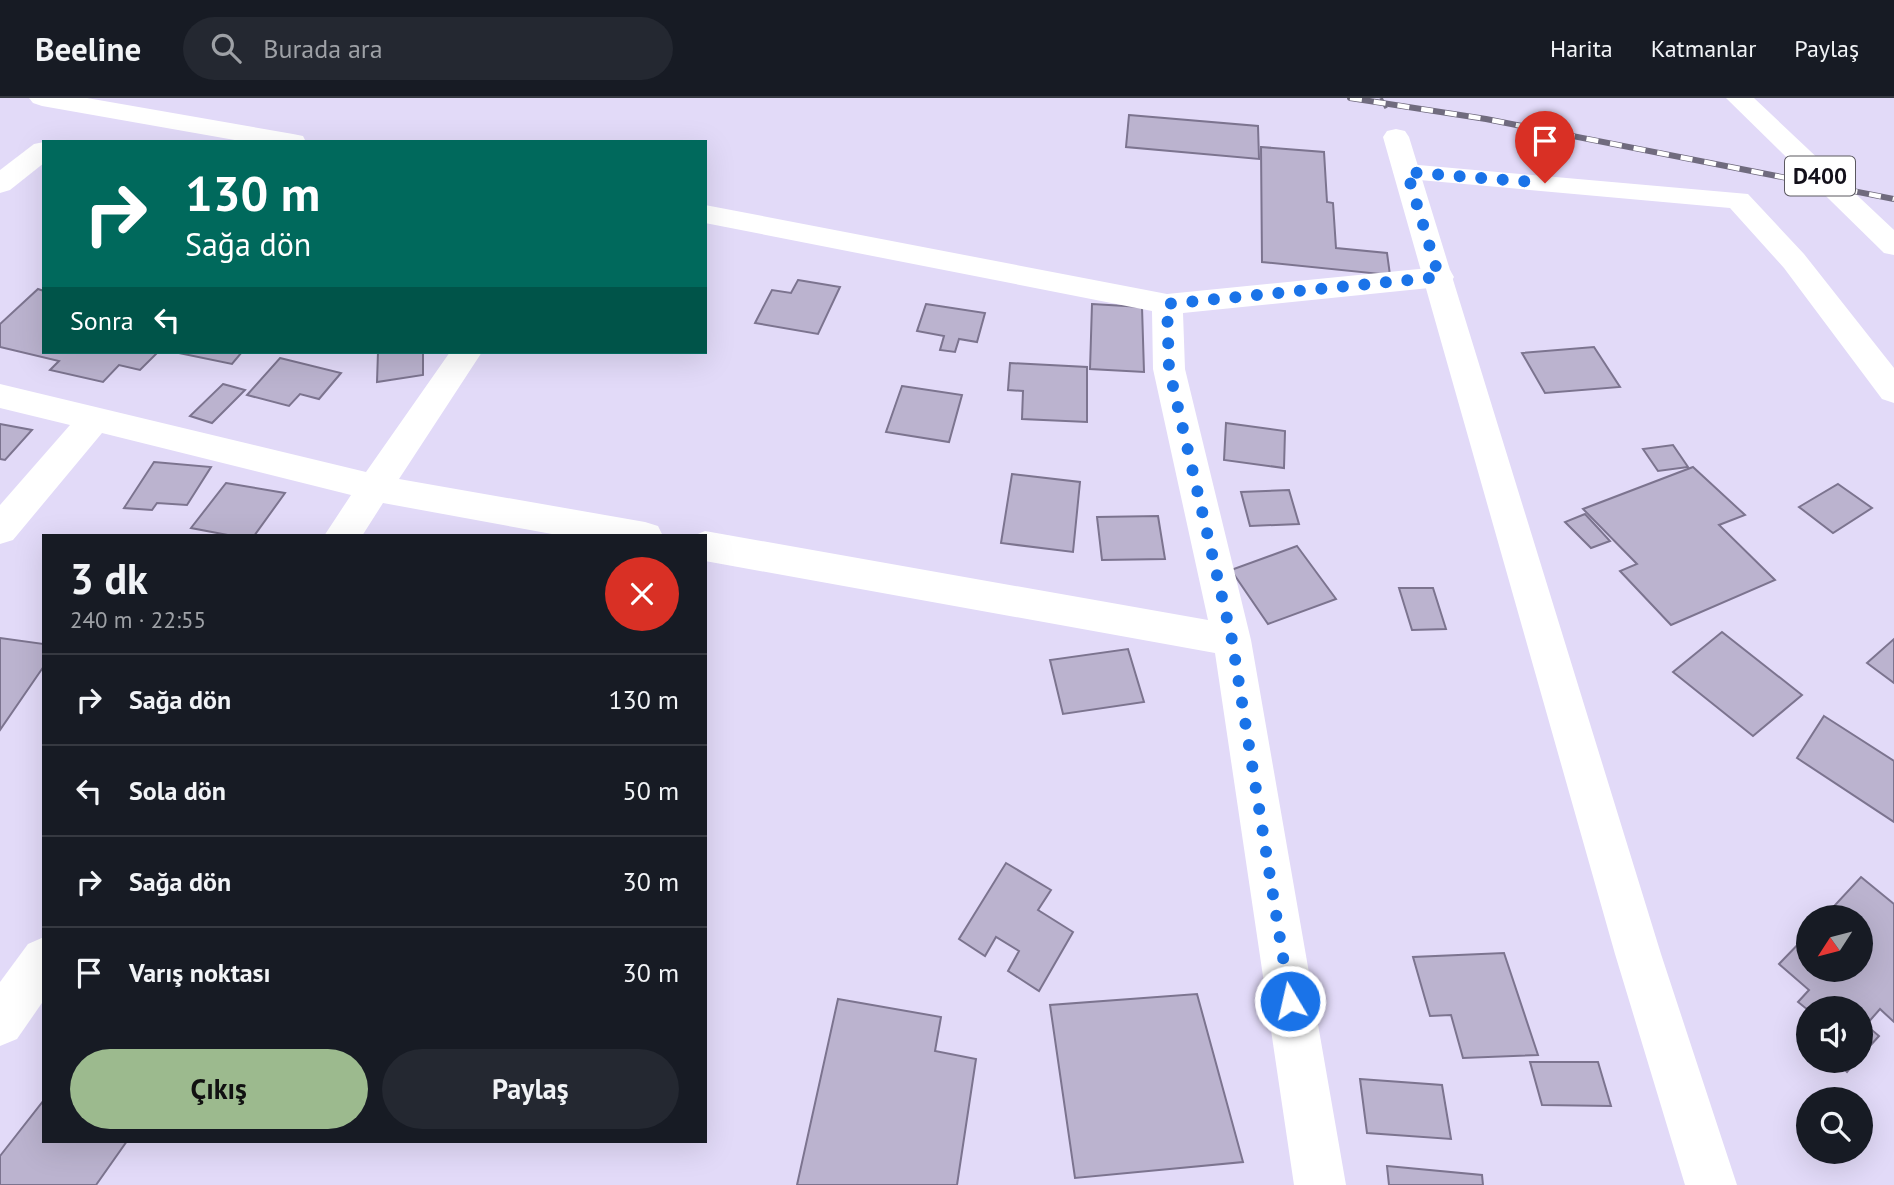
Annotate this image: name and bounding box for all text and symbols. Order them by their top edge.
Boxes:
search box [183,17,673,80]
text: Beeline [35,27,141,70]
icon: search [207,29,245,67]
text: Burada ara [263,32,383,65]
text: Harita [1550,33,1613,64]
text: Katmanlar [1651,33,1756,64]
text: Paylaş [1794,33,1859,64]
pin [1515,111,1575,183]
icon: arrive [1526,122,1564,160]
road number: D400 [1785,156,1855,195]
text: 130 m [185,161,320,225]
icon: right [70,168,161,259]
text: Sağa dön [185,223,311,265]
icon: left [148,301,186,339]
text: Sonra [70,304,134,337]
text: 3 dk [70,551,148,606]
button: close [605,557,679,631]
text: 240 m · 22:55 [70,605,206,634]
icon: right [70,681,108,719]
text: Sağa dön [129,683,231,716]
text: 130 m [608,683,679,716]
icon: left [70,772,108,810]
text: Sola dön [129,774,226,807]
text: 50 m [623,774,679,807]
icon: right [70,863,108,901]
text: Sağa dön [129,865,231,898]
text: 30 m [623,865,679,898]
north arrow [1796,905,1872,982]
map controls [1796,905,1873,1164]
icon: arrive [70,954,108,992]
text: Varış noktası [129,956,271,989]
text: 30 m [623,956,679,989]
position arrow [1253,964,1327,1038]
button: sound [1796,996,1873,1073]
button: Çıkış [70,1049,368,1129]
button: Paylaş [382,1049,679,1129]
button: search [1796,1087,1873,1164]

